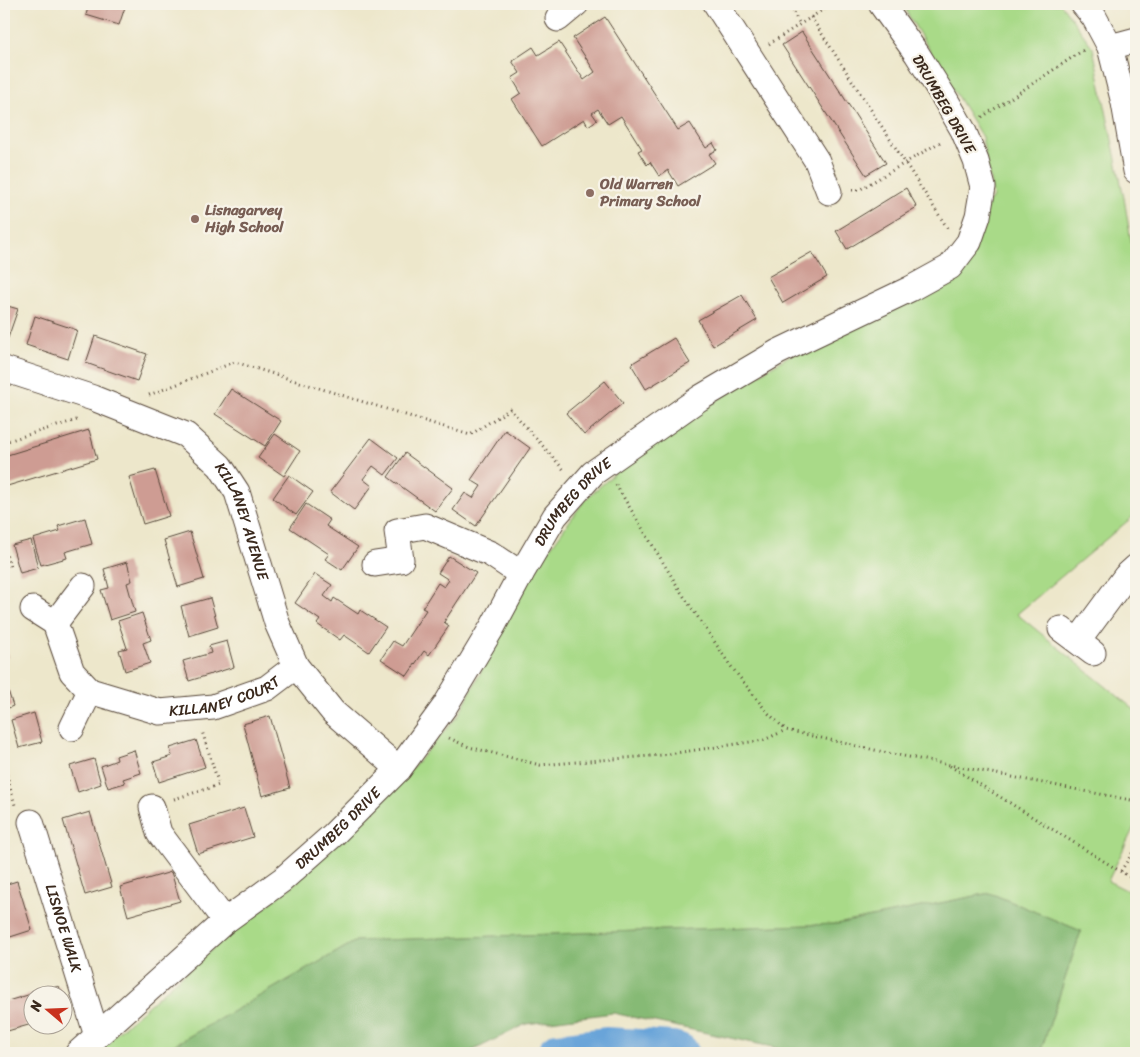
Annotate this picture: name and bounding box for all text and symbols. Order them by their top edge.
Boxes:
street label: DRUMBEG DRIVE [905,49,984,160]
place label: Old Warren Primary School [599,171,701,214]
marker: Old Warren Primary School [584,187,596,199]
place label: Lisnagarvey High School [204,197,284,240]
marker: Lisnagarvey High School [189,213,201,225]
street label: DRUMBEG DRIVE [527,450,619,551]
street label: KILLANEY AVENUE [208,457,277,585]
street label: KILLANEY COURT [168,669,287,724]
street label: DRUMBEG DRIVE [289,780,388,876]
street label: LISNOE WALK [38,881,90,975]
north arrow [22,984,72,1034]
text: N [22,997,50,1016]

